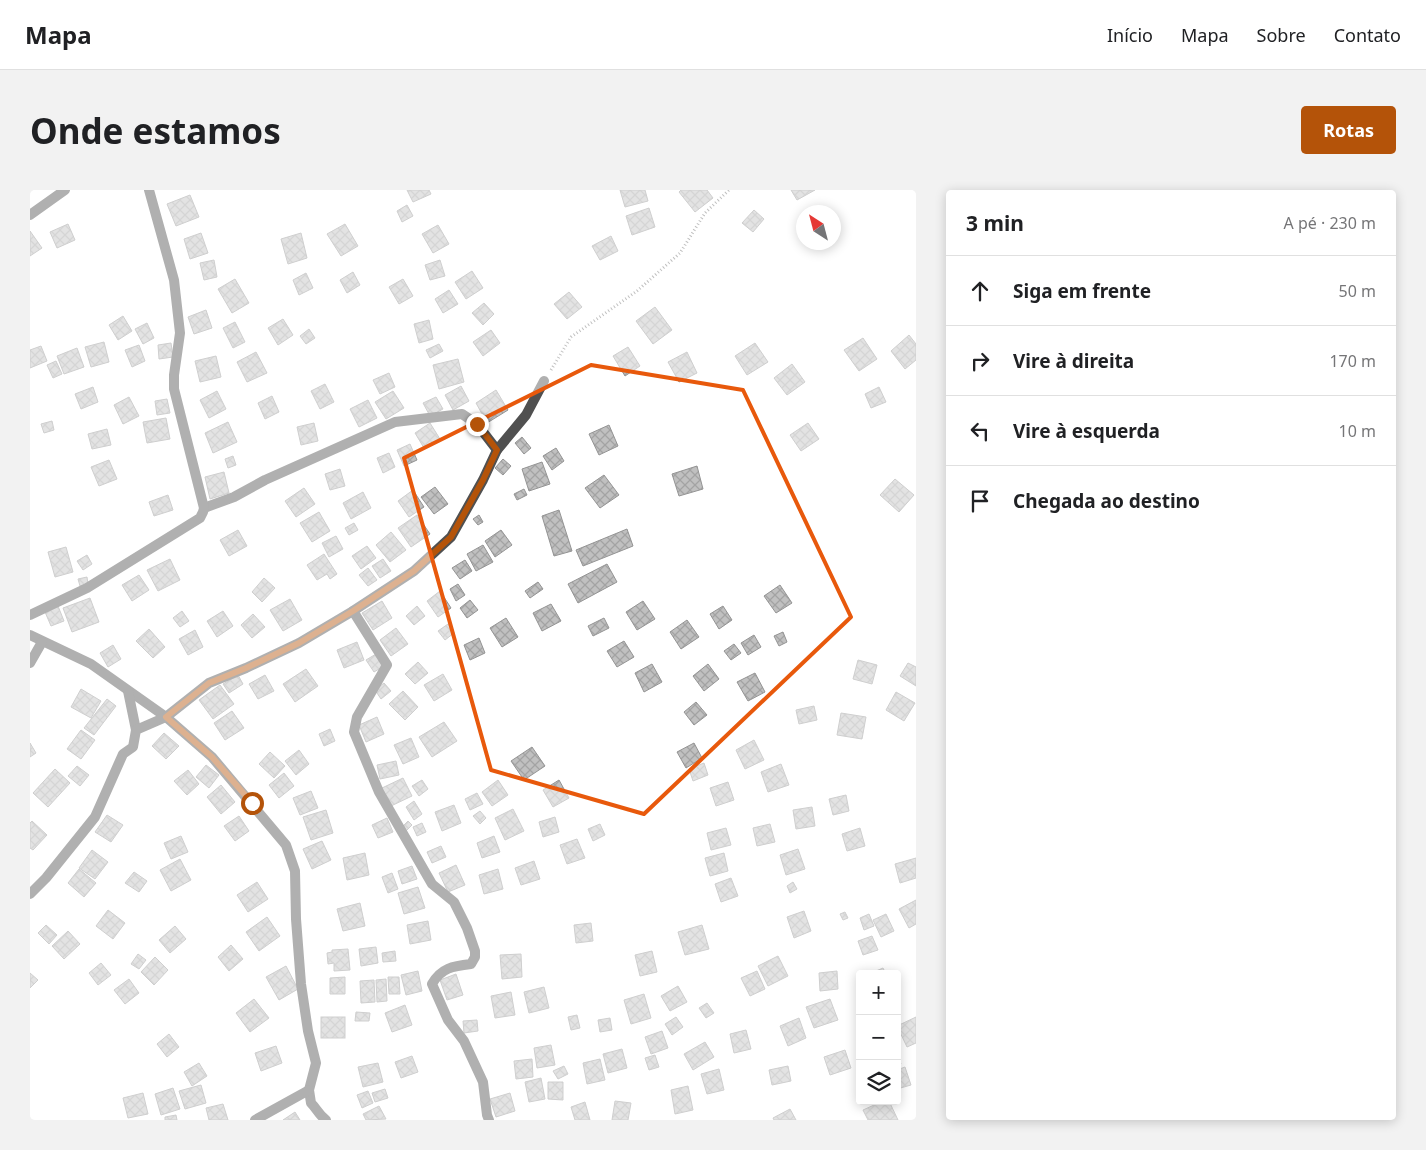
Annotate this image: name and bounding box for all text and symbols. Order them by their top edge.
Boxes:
text: Mapa [25,18,92,51]
text: Início [1107,23,1153,47]
text: Mapa [1181,23,1229,47]
text: Sobre [1257,23,1306,47]
text: Contato [1334,23,1401,47]
button: Rotas [1301,106,1396,154]
text: Onde estamos [30,107,281,154]
north arrow [796,205,841,250]
text: 3 min [966,209,1024,237]
text: A pé · 230 m [1284,212,1376,234]
icon: ahead [966,277,994,305]
text: Siga em frente [1013,278,1151,304]
text: 50 m [1339,280,1376,302]
icon: right [966,347,994,375]
text: Vire à direita [1013,348,1134,374]
text: 170 m [1329,350,1376,372]
route end [466,413,489,436]
icon: left [966,417,994,445]
text: Vire à esquerda [1013,418,1160,444]
text: 10 m [1339,420,1376,442]
icon: arrive [966,487,994,515]
text: Chegada ao destino [1013,488,1200,514]
route start [241,792,264,815]
map controls [856,970,901,1105]
button: + [856,970,901,1015]
button: − [856,1015,901,1060]
button: layers [856,1060,901,1105]

